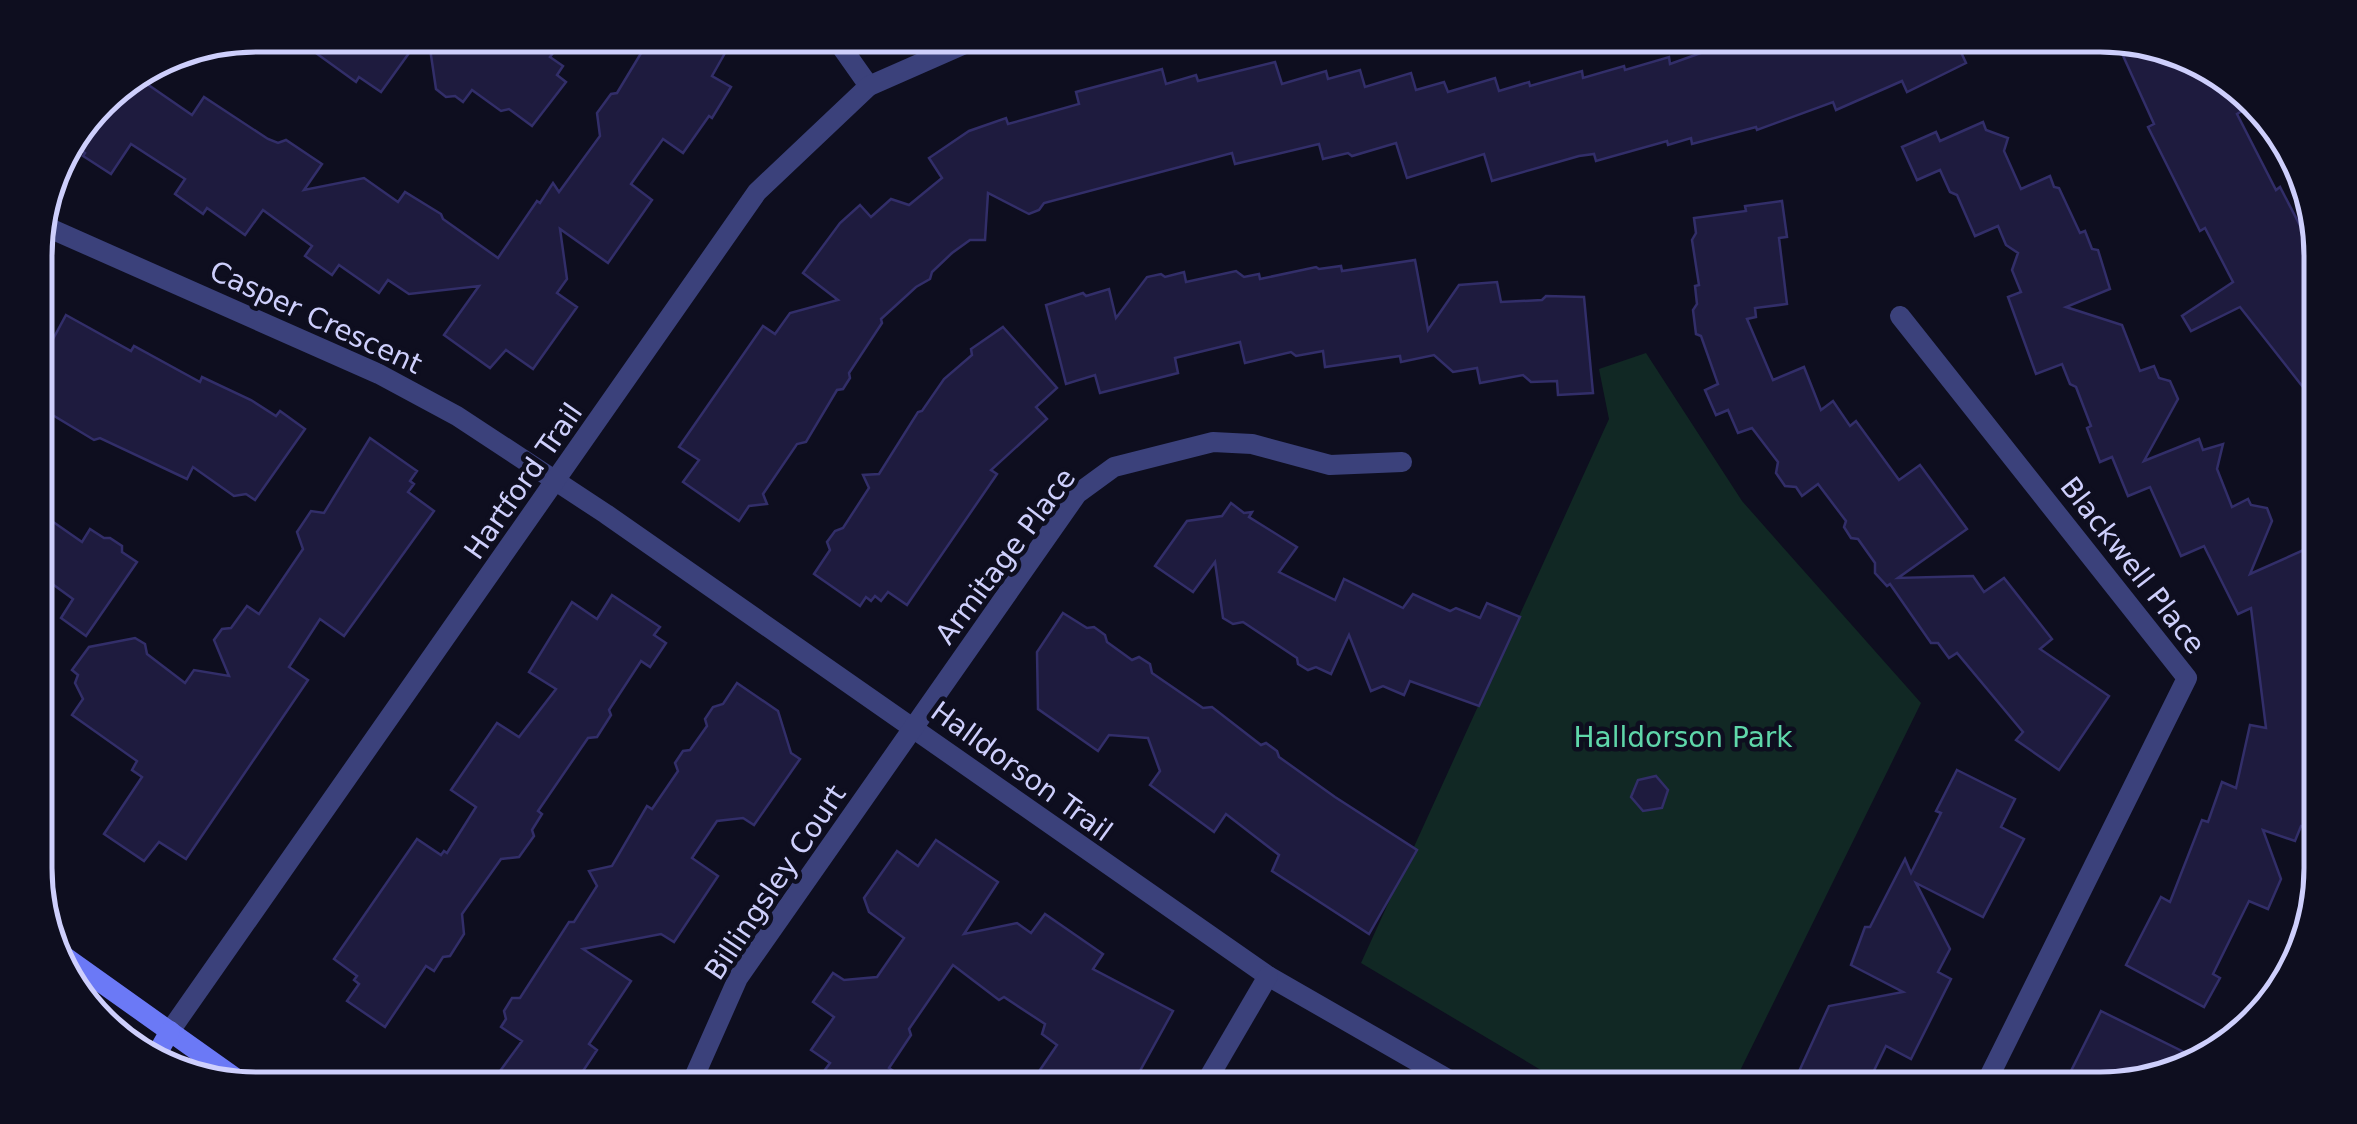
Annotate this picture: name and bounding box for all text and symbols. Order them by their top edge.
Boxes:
street label: Casper Crescent [204,254,427,381]
street label: Hartford Trail [458,397,589,566]
street label: Armitage Place [929,462,1082,651]
street label: Blackwell Place [2053,471,2212,660]
street label: Halldorson Trail [925,695,1119,848]
park label: Halldorson Park [1573,721,1793,754]
street label: Billingsley Court [698,779,853,986]

